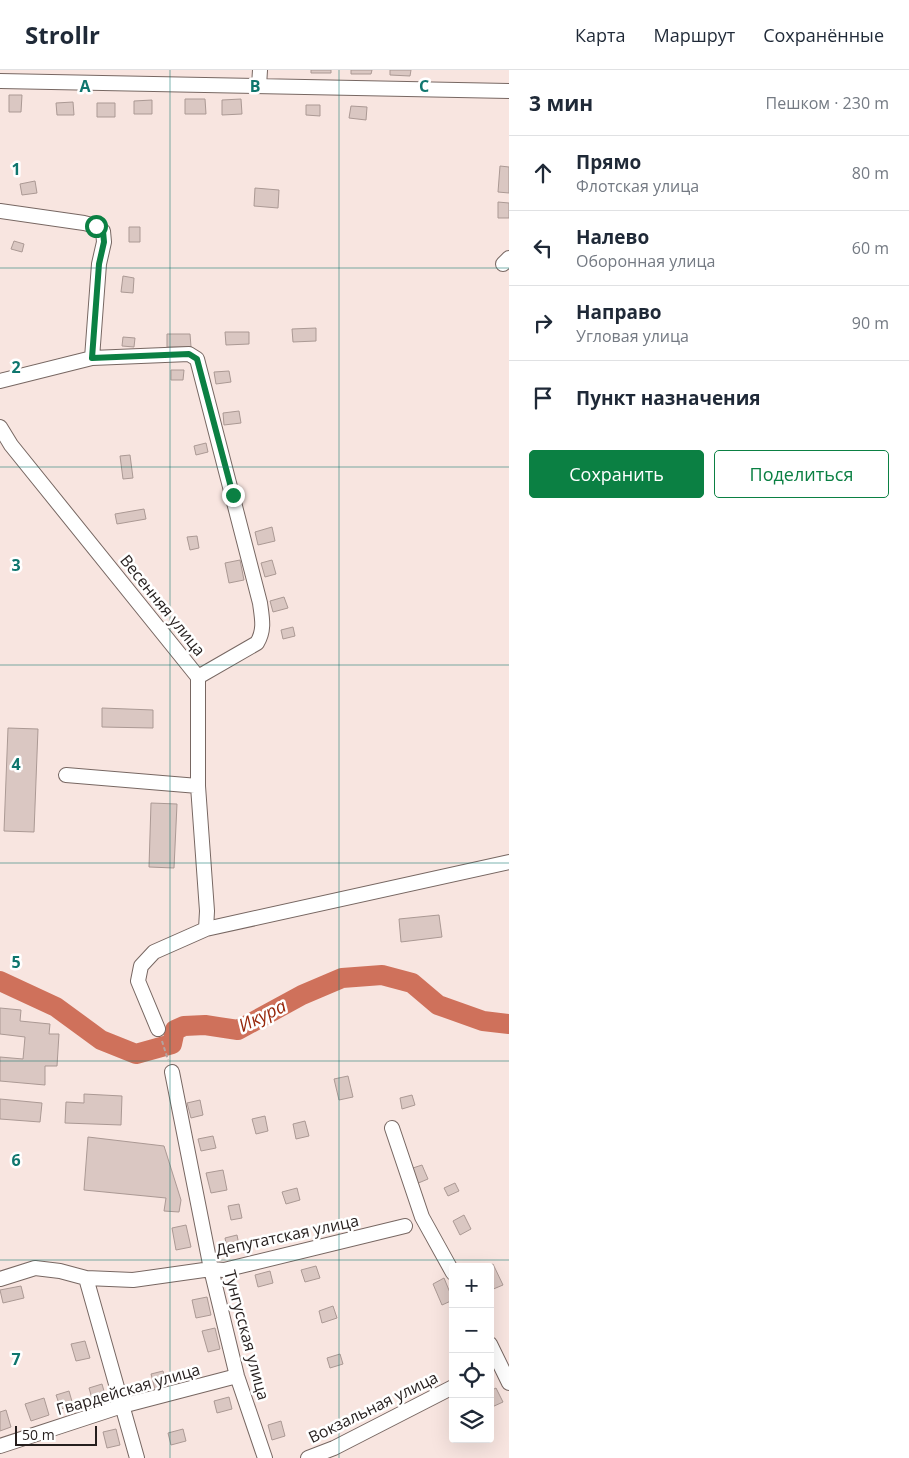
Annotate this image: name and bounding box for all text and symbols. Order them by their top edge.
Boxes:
text: Strollr [25,18,100,51]
text: Карта [575,23,625,47]
text: Маршрут [653,23,735,47]
text: Сохранённые [763,23,884,47]
text: A [79,75,91,97]
text: B [250,75,260,97]
text: C [419,75,429,97]
text: 3 мин [529,89,593,117]
text: Пешком · 230 m [766,92,889,114]
text: Прямо [576,149,641,175]
text: 1 [11,158,21,180]
icon: ahead [529,159,557,187]
text: 80 m [852,162,889,184]
text: Флотская улица [576,175,699,197]
route start [85,215,108,238]
text: Налево [576,224,649,250]
icon: left [529,234,557,262]
text: 60 m [852,237,889,259]
text: Оборонная улица [576,250,715,272]
text: Направо [576,299,662,325]
icon: right [529,309,557,337]
text: 90 m [852,312,889,334]
text: Угловая улица [576,325,689,347]
text: 2 [11,356,21,378]
icon: arrive [529,384,557,412]
text: Пункт назначения [576,385,761,411]
button: Сохранить [529,450,704,498]
button: Поделиться [714,450,889,498]
route end [222,484,245,507]
street label: Весенняя улица [115,550,211,660]
text: 3 [11,554,21,576]
text: 4 [11,753,21,775]
text: 5 [11,951,21,973]
water label: Икура [234,993,290,1037]
text: 6 [11,1149,21,1171]
street label: Депутатская улица [213,1209,361,1261]
map controls [449,1263,494,1443]
button: + [449,1263,494,1308]
street label: Тунгусская улица [219,1268,275,1402]
button: − [449,1308,494,1353]
text: 7 [11,1348,21,1370]
button: locate [449,1353,494,1398]
street label: Гвардейская улица [54,1358,202,1420]
street label: Вокзальная улица [304,1366,442,1448]
button: layers [449,1398,494,1443]
scale bar [15,1423,98,1446]
text: 50 m [22,1425,55,1444]

